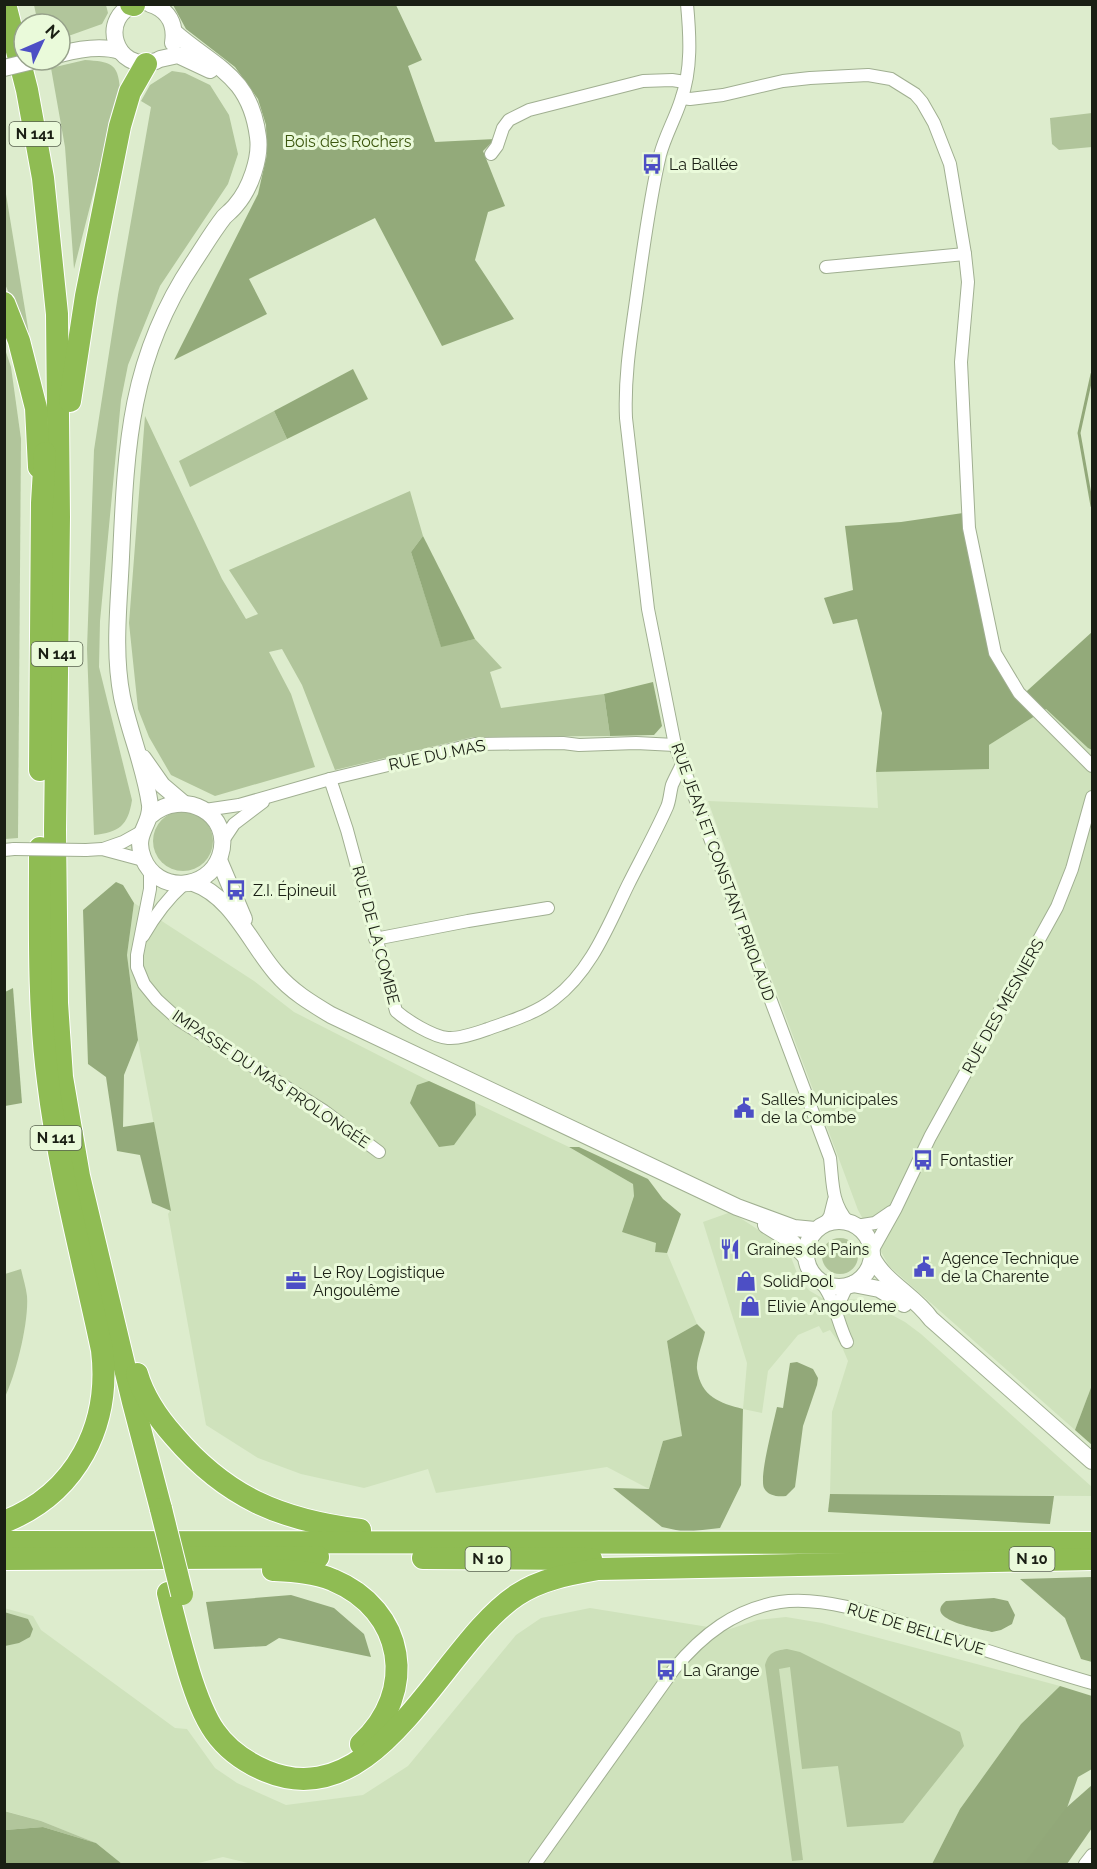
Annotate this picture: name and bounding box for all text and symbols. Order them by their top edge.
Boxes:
north arrow [12,12,72,72]
text: N [41,21,64,43]
road number: N 141 [9,122,60,146]
park label: Bois des Rochers [284,132,412,151]
bus stop icon: La Ballée [640,152,664,176]
place label: La Ballée [669,155,738,174]
road number: N 141 [32,642,82,666]
street label: RUE DU MAS [387,735,487,775]
street label: RUE JEAN ET CONSTANT PRIOLAUD [667,740,779,1004]
street label: RUE DE LA COMBE [348,864,404,1007]
bus stop icon: Z.I. Épineuil [224,878,248,902]
place label: Z.I. Épineuil [253,880,337,900]
street label: RUE DES MESNIERS [958,935,1048,1077]
street label: IMPASSE DU MAS PROLONGÉE [169,1005,374,1152]
place label: Salles Municipales de la Combe [761,1090,898,1127]
public building icon: Salles Municipales de la Combe [732,1096,756,1120]
road number: N 141 [31,1126,82,1150]
bus stop icon: Fontastier [911,1148,935,1172]
place label: Fontastier [940,1151,1014,1170]
restaurant icon: Graines de Pains [718,1237,742,1261]
place label: Graines de Pains [747,1240,870,1259]
place label: Agence Technique de la Charente [941,1249,1079,1286]
public building icon: Agence Technique de la Charente [912,1255,936,1279]
place label: Le Roy Logistique Angoulême [313,1263,445,1300]
office icon: Le Roy Logistique Angoulême [284,1269,308,1293]
shop icon: SolidPool [734,1269,758,1293]
place label: SolidPool [763,1272,834,1291]
shop icon: Elivie Angouleme [738,1294,762,1318]
place label: Elivie Angouleme [767,1297,896,1316]
road number: N 10 [466,1547,510,1571]
road number: N 10 [1010,1547,1054,1571]
street label: RUE DE BELLEVUE [845,1599,987,1659]
bus stop icon: La Grange [654,1658,678,1682]
place label: La Grange [683,1661,760,1680]

